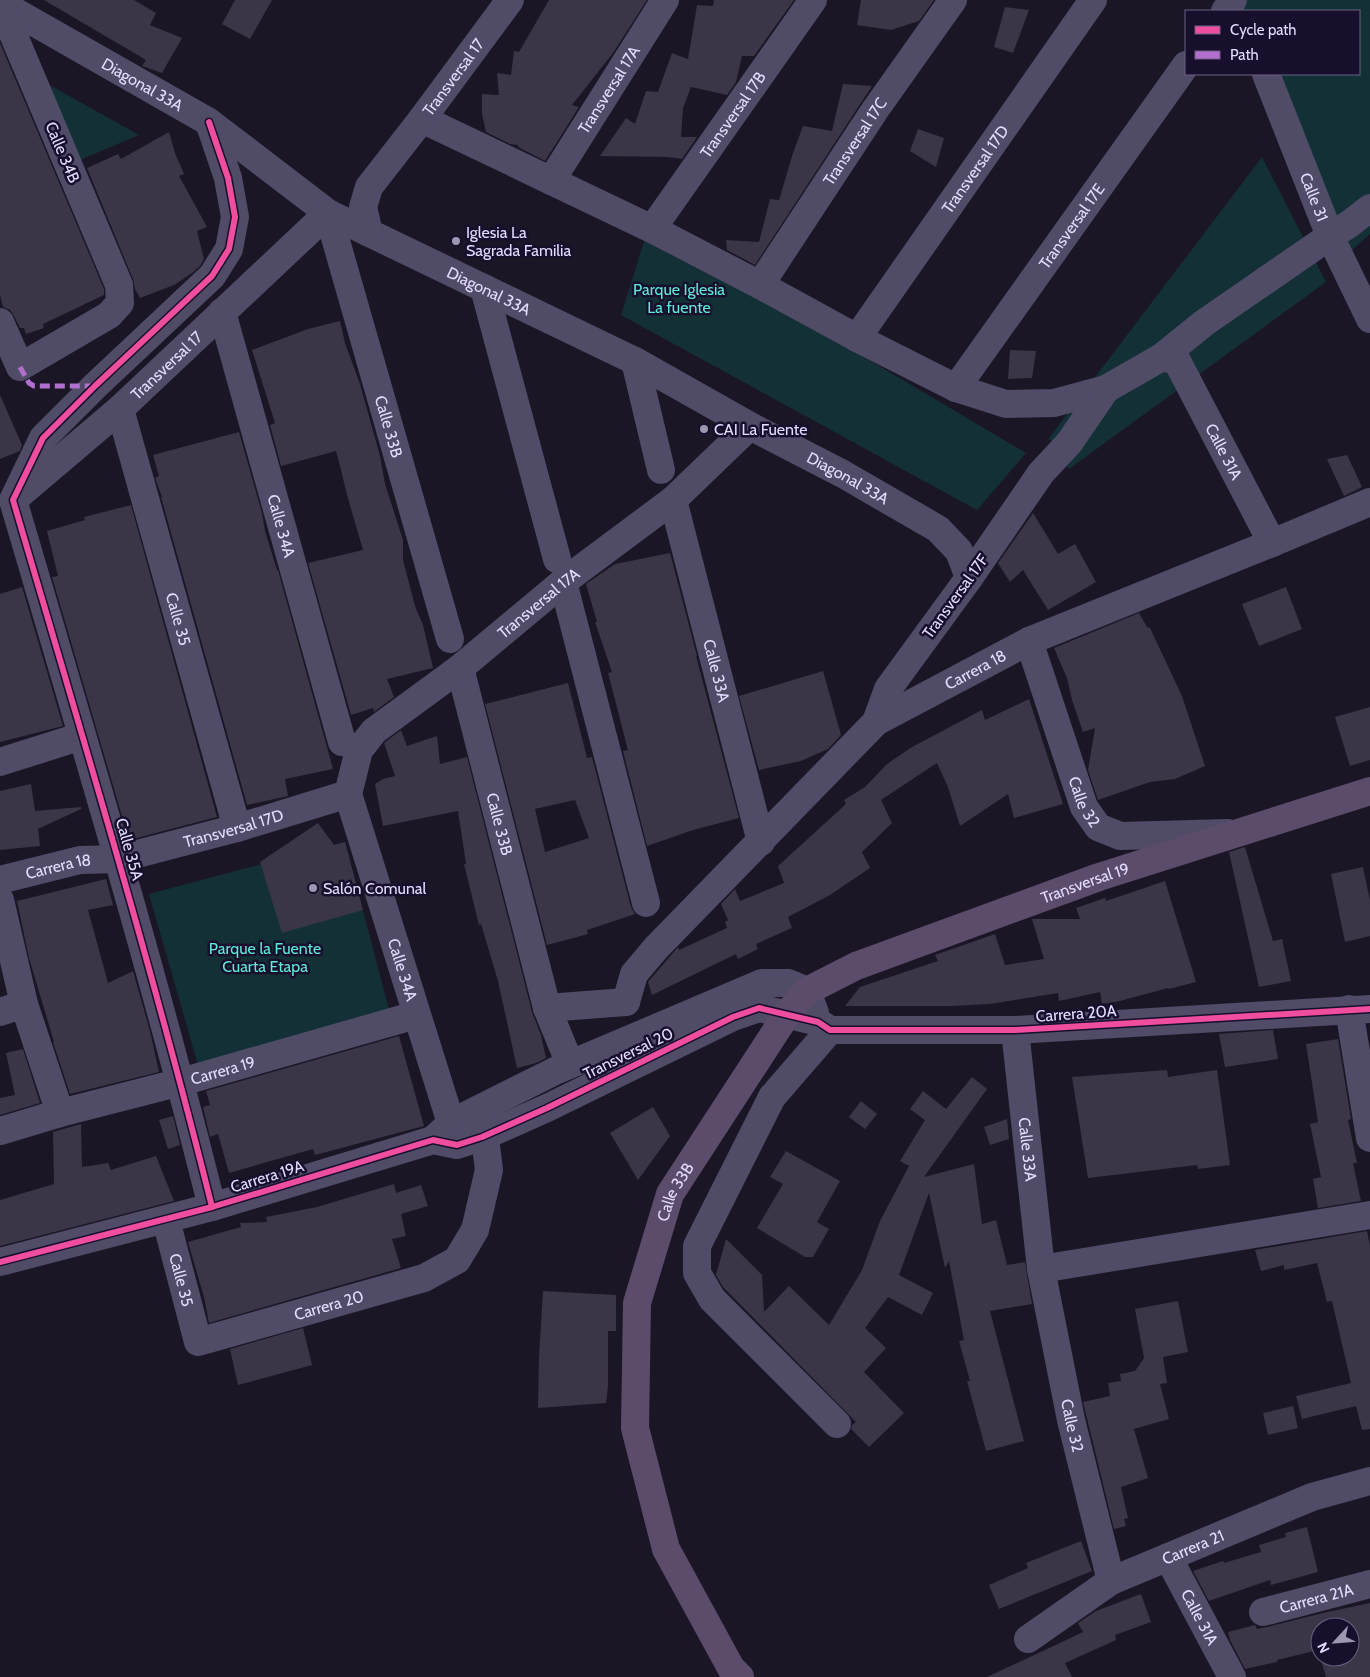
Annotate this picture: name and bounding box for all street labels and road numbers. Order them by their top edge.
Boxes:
street label: Transversal 17 [419,35,488,120]
street label: Transversal 17A [574,42,644,137]
street label: Diagonal 33A [98,54,186,115]
street label: Transversal 17B [696,68,770,161]
street label: Transversal 17C [819,94,891,189]
street label: Calle 34B [41,119,84,186]
street label: Transversal 17D [938,122,1013,217]
street label: Calle 31 [1296,170,1332,224]
street label: Transversal 17E [1035,180,1109,273]
street label: Diagonal 33A [444,263,534,319]
street label: Transversal 17 [127,327,206,404]
street label: Calle 33B [371,393,407,460]
street label: Calle 31A [1201,420,1246,483]
street label: Diagonal 33A [804,448,892,508]
street label: Calle 34A [263,492,299,560]
street label: Transversal 17F [918,550,993,642]
street label: Transversal 17A [494,564,583,643]
street label: Calle 35 [162,590,195,648]
street label: Calle 33A [699,637,734,704]
street label: Carrera 18 [942,646,1010,694]
street label: Calle 32 [1064,774,1104,831]
street label: Calle 33B [482,791,517,858]
street label: Transversal 17D [182,805,286,852]
street label: Calle 35A [112,816,148,883]
street label: Carrera 18 [24,851,91,883]
street label: Transversal 19 [1038,859,1132,907]
street label: Calle 34A [384,936,421,1004]
street label: Carrera 20A [1035,1001,1117,1026]
street label: Transversal 20 [580,1024,676,1083]
street label: Carrera 19 [188,1052,257,1089]
street label: Calle 33A [1015,1117,1040,1182]
street label: Carrera 19A [228,1156,306,1197]
street label: Calle 33B [653,1159,698,1224]
street label: Calle 35 [165,1251,197,1309]
street label: Carrera 20 [292,1287,366,1324]
street label: Calle 32 [1057,1397,1088,1454]
street label: Carrera 21 [1159,1526,1227,1569]
street label: Carrera 21A [1277,1580,1355,1617]
street label: Calle 31A [1177,1586,1222,1649]

